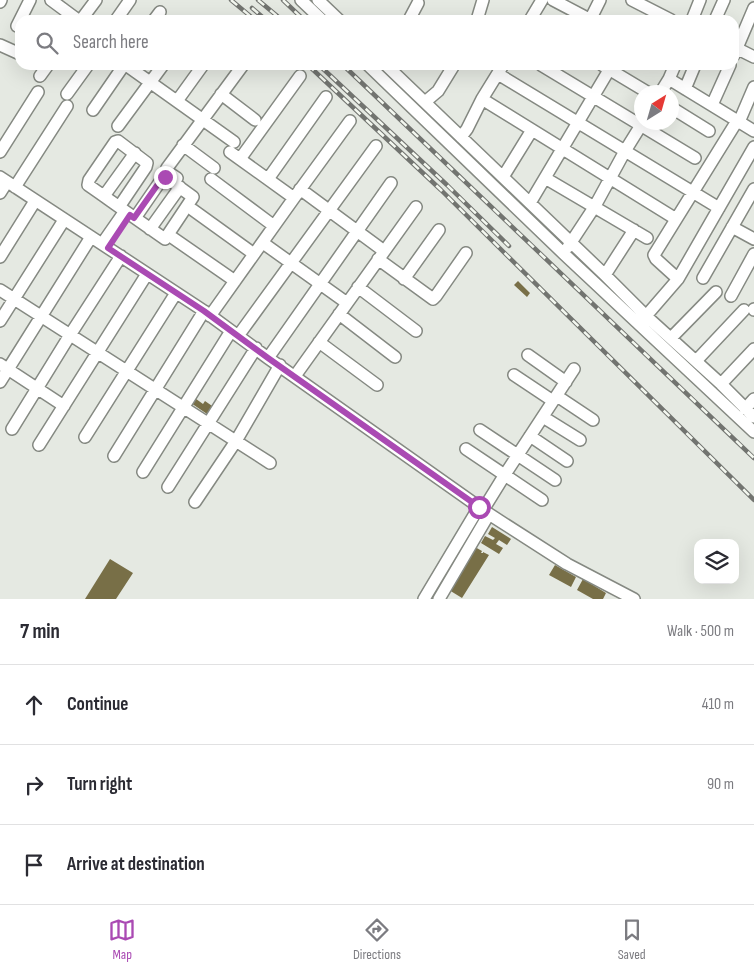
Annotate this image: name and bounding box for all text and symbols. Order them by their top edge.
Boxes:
search box [15,15,739,70]
icon: search [33,29,61,57]
text: Search here [73,31,149,54]
north arrow [634,85,679,130]
route end [154,166,177,189]
route start [468,496,491,519]
map controls [694,539,739,584]
button: layers [694,539,739,584]
text: 7 min [20,619,60,644]
text: Walk · 500 m [667,622,734,641]
icon: ahead [20,691,48,719]
text: Continue [67,693,128,716]
text: 410 m [702,695,734,714]
icon: right [20,771,48,799]
text: Turn right [67,773,132,796]
text: 90 m [707,775,734,794]
icon: arrive [20,851,48,879]
text: Arrive at destination [67,853,205,876]
tab: Map [108,916,136,963]
tab: Directions [353,916,401,963]
tab: Saved [618,916,646,963]

